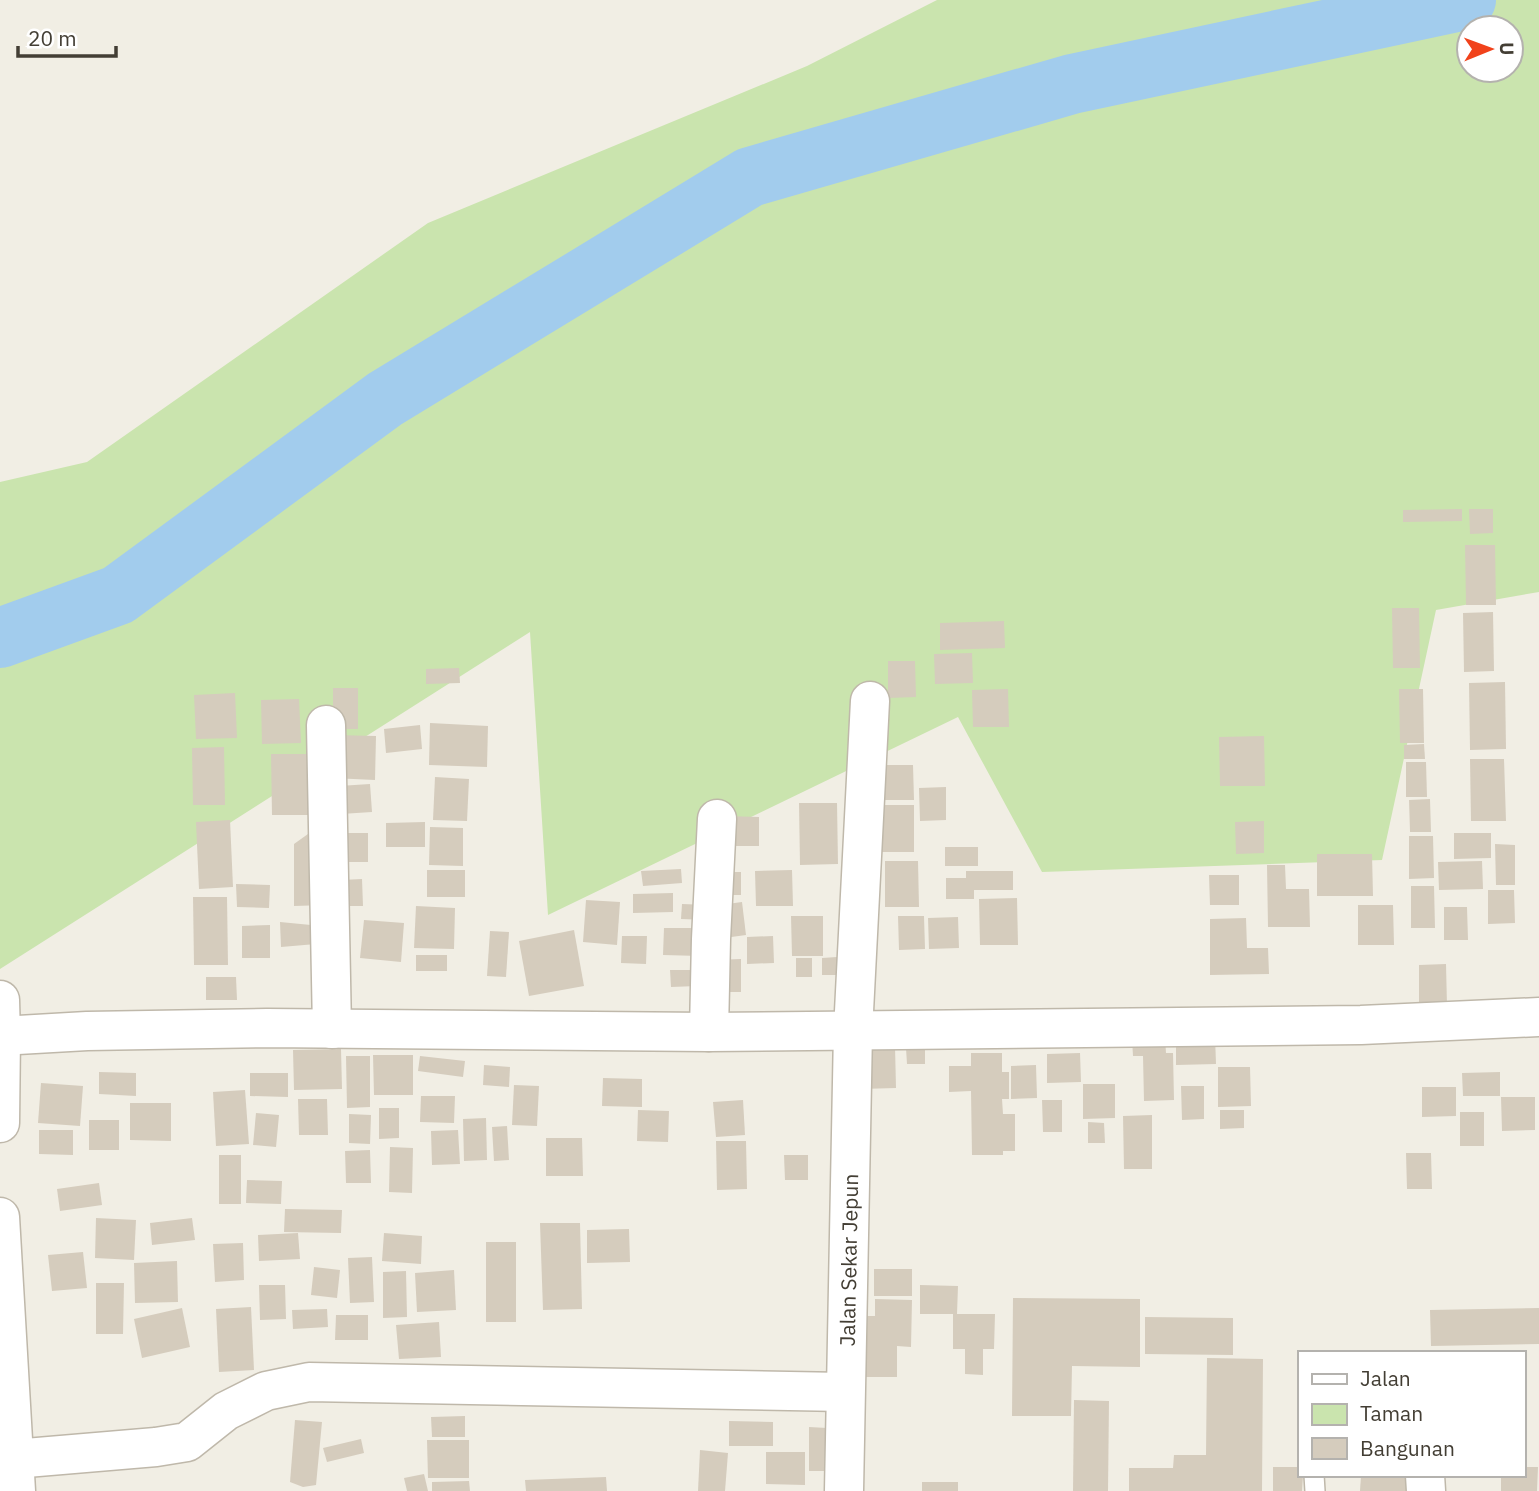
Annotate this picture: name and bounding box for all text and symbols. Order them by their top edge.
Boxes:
scale bar [18,14,116,58]
north arrow [1455,14,1525,84]
text: 20 m [28,24,77,52]
text: U [1495,42,1519,56]
street label: Jalan Sekar Jepun [833,1173,864,1347]
legend [1298,1351,1525,1477]
text: Jalan [1360,1364,1411,1392]
text: Taman [1360,1399,1423,1427]
text: Bangunan [1360,1434,1455,1462]

